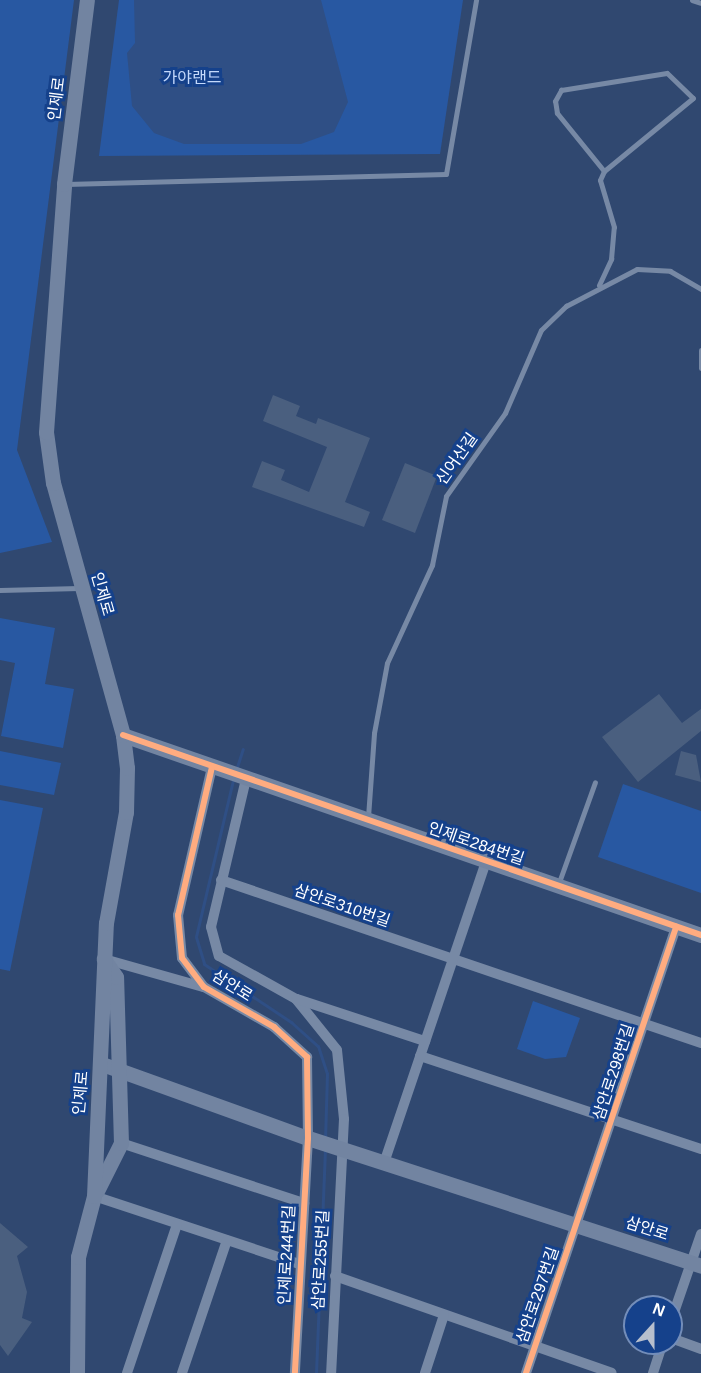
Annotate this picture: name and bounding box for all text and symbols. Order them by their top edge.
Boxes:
park label: 가야랜드 [163,68,221,88]
street label: 인제로 [45,76,69,122]
street label: 신어산길 [432,429,482,489]
street label: 인제로 [87,570,117,618]
street label: 인제로284번길 [425,819,527,869]
street label: 삼안로310번길 [291,881,393,931]
street label: 삼안로 [208,966,256,1006]
street label: 삼안로298번길 [589,1021,639,1123]
street label: 인제로 [70,1070,92,1116]
street label: 인제로244번길 [275,1204,299,1306]
street label: 삼안로255번길 [309,1209,333,1311]
street label: 삼안로 [623,1213,671,1245]
street label: 삼안로297번길 [513,1244,563,1346]
north arrow [623,1295,683,1355]
text: N [650,1300,667,1320]

